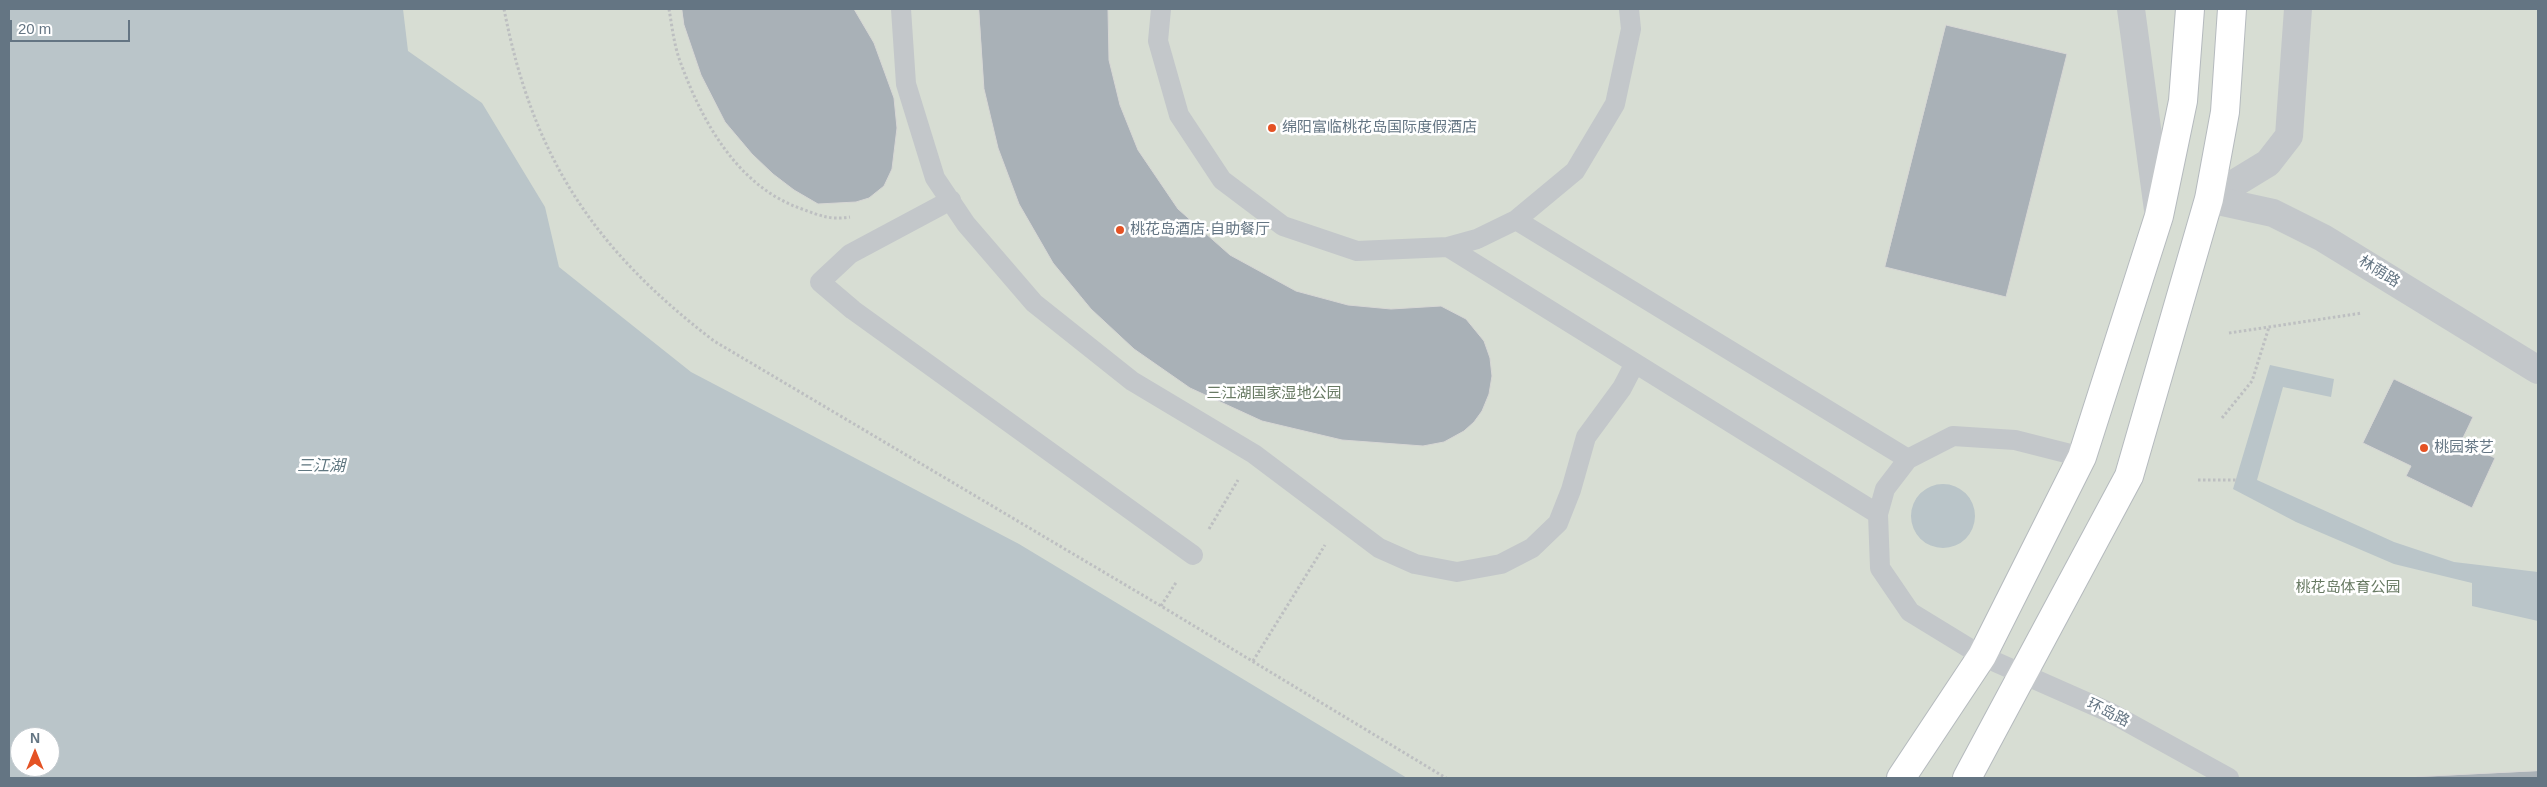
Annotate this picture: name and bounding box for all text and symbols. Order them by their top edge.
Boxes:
scale bar [12,10,132,42]
text: 20 m [18,20,51,37]
place label: 绵阳富临桃花岛国际度假酒店 [1282,119,1477,137]
marker: 绵阳富临桃花岛国际度假酒店 [1266,122,1278,134]
place label: 桃花岛酒店·自助餐厅 [1130,221,1270,239]
marker: 桃花岛酒店·自助餐厅 [1114,224,1126,236]
street label: 林荫路 [2355,252,2403,292]
park label: 三江湖国家湿地公园 [1207,385,1341,403]
place label: 桃园茶艺 [2434,439,2494,457]
marker: 桃园茶艺 [2418,442,2430,454]
water label: 三江湖 [297,457,345,477]
park label: 桃花岛体育公园 [2296,579,2400,597]
street label: 环岛路 [2084,695,2132,731]
north arrow [10,727,60,777]
text: N [30,730,40,746]

